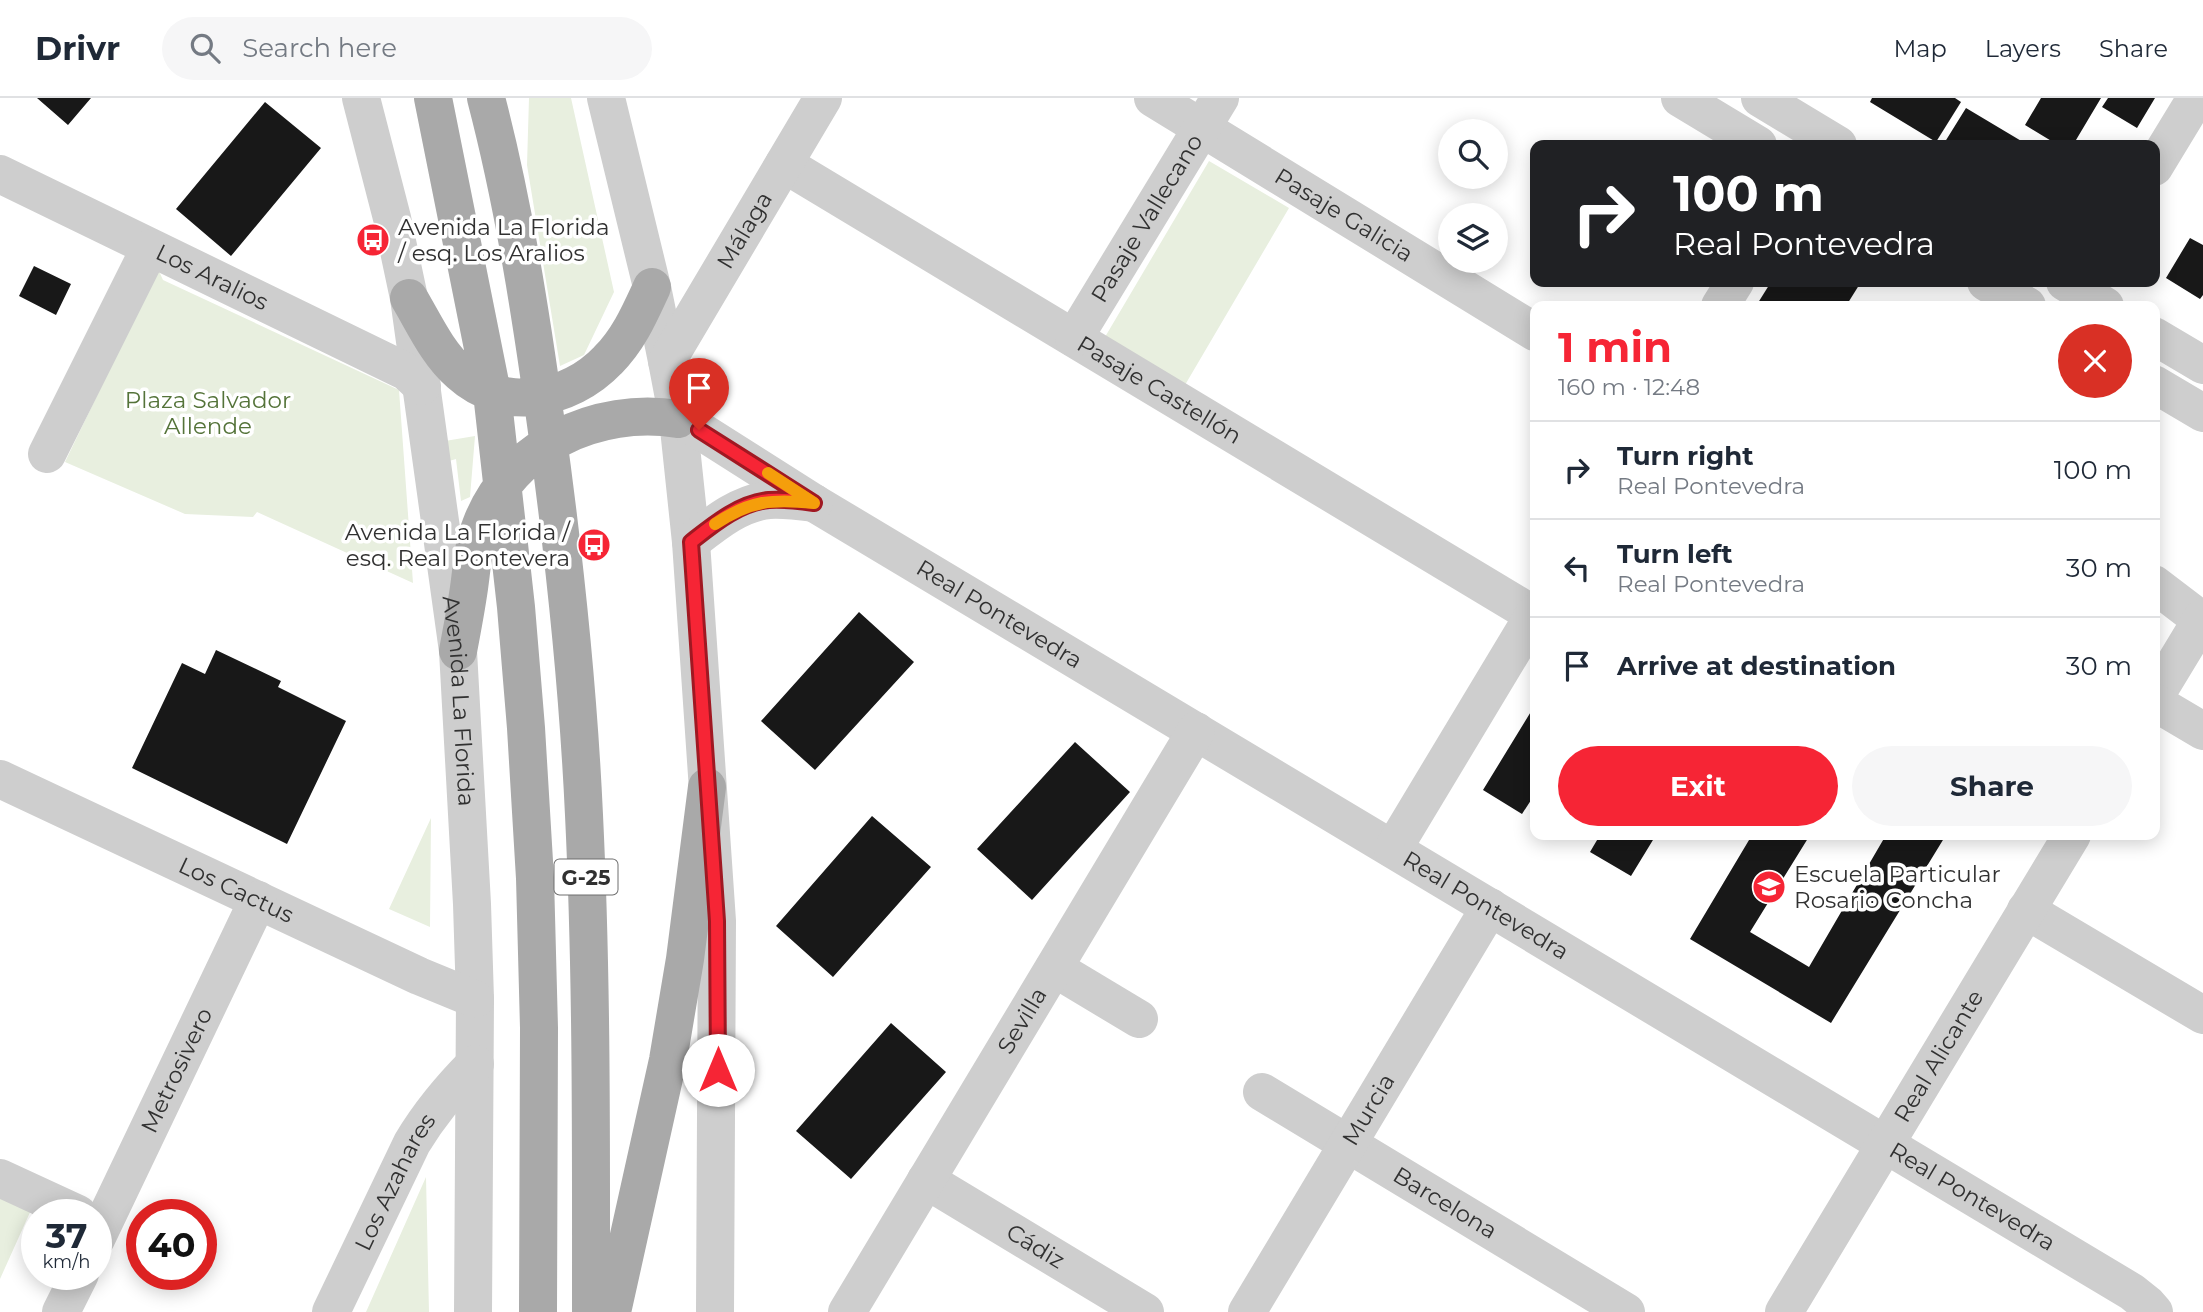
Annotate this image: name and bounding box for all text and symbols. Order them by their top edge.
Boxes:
search box [162,17,652,80]
text: Drivr [35,28,120,68]
icon: search [186,29,224,67]
text: Search here [242,32,397,64]
text: Map [1893,34,1947,63]
text: Layers [1985,34,2061,63]
text: Share [2099,34,2168,63]
map controls [1438,119,1508,273]
button: search [1438,119,1508,189]
street label: Pasaje Vallecano [1085,129,1209,308]
street label: Pasaje Galicia [1270,162,1418,268]
text: 100 m [1673,164,1824,223]
icon: right [1558,168,1649,259]
street label: Málaga [711,187,778,274]
button: layers [1438,203,1508,273]
place label: Avenida La Florida / esq. Los Aralios [397,213,610,267]
bus stop icon: Avenida La Florida / esq. Los Aralios [354,221,392,259]
text: Real Pontevedra [1673,224,1935,263]
street label: Los Aralios [151,238,273,316]
text: 1 min [1558,321,1672,373]
button: close [2058,324,2132,398]
street label: Pasaje Castellón [1072,330,1247,450]
pin [669,358,729,430]
icon: arrive [680,369,718,407]
text: 160 m · 12:48 [1558,373,1700,401]
park label: Plaza Salvador Allende [125,386,291,440]
text: Turn right [1617,440,1753,472]
icon: right [1558,451,1596,489]
text: 100 m [2054,454,2132,486]
text: Real Pontevedra [1617,472,1805,500]
place label: Avenida La Florida / esq. Real Pontevera [345,518,571,572]
bus stop icon: Avenida La Florida / esq. Real Pontevera [575,526,613,564]
text: Turn left [1617,538,1733,570]
icon: left [1558,549,1596,587]
text: 30 m [2066,552,2132,584]
street label: Real Pontevedra [911,554,1087,674]
text: Real Pontevedra [1617,570,1805,598]
street label: Avenida La Florida [436,594,481,807]
icon: arrive [1558,647,1596,685]
text: Arrive at destination [1617,650,1896,682]
text: 30 m [2066,650,2132,682]
button: Exit [1558,746,1838,826]
button: Share [1852,746,2132,826]
street label: Real Pontevedra [1398,845,1574,966]
street label: Los Cactus [174,851,298,929]
road number: G-25 [554,860,618,894]
place label: Escuela Particular Rosario Concha [1794,860,2001,914]
school or university icon: Escuela Particular Rosario Concha [1750,868,1788,906]
street label: Sevilla [991,982,1053,1059]
street label: Real Alicante [1888,985,1989,1127]
street label: Metrosivero [135,1003,218,1137]
position arrow [681,1033,755,1107]
street label: Murcia [1336,1069,1401,1151]
street label: Los Azahares [349,1108,441,1255]
street label: Real Pontevedra [1884,1136,2060,1257]
street label: Barcelona [1388,1161,1502,1245]
speed limit sign: 40 [126,1199,217,1290]
text: 37 [45,1214,88,1257]
street label: Cádiz [1001,1218,1070,1274]
text: km/h [42,1251,91,1273]

